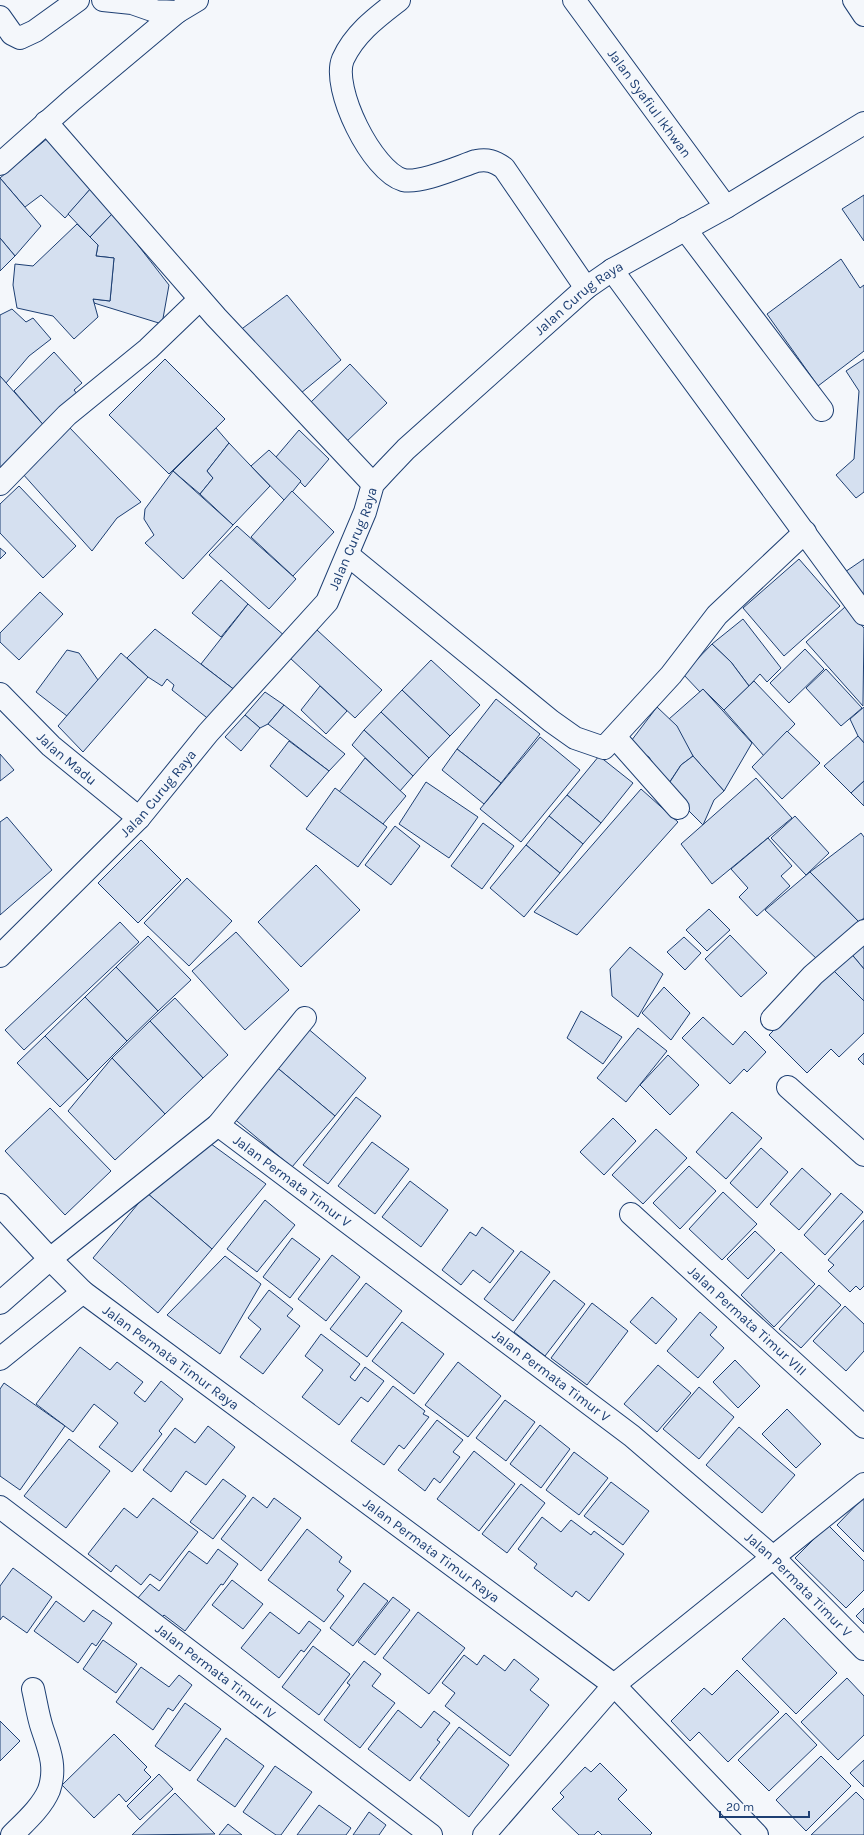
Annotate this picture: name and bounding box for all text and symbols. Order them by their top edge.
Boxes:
street label: Jalan Syafiul Ikhwan [604,46,695,161]
street label: Jalan Curug Raya [531,258,626,339]
street label: Jalan Curug Raya [325,485,381,593]
street label: Jalan Madu [33,729,100,789]
street label: Jalan Curug Raya [117,746,200,841]
street label: Jalan Permata Timur V [230,1132,354,1231]
street label: Jalan Permata Timur VIII [684,1262,810,1379]
street label: Jalan Permata Timur Raya [99,1302,243,1414]
street label: Jalan Permata Timur V [489,1326,613,1426]
street label: Jalan Permata Timur Raya [360,1494,503,1607]
street label: Jalan Permata Timur V [741,1529,855,1641]
street label: Jalan Permata Timur IV [152,1620,279,1723]
scale bar [720,1793,809,1819]
text: 20 m [726,1800,754,1814]

